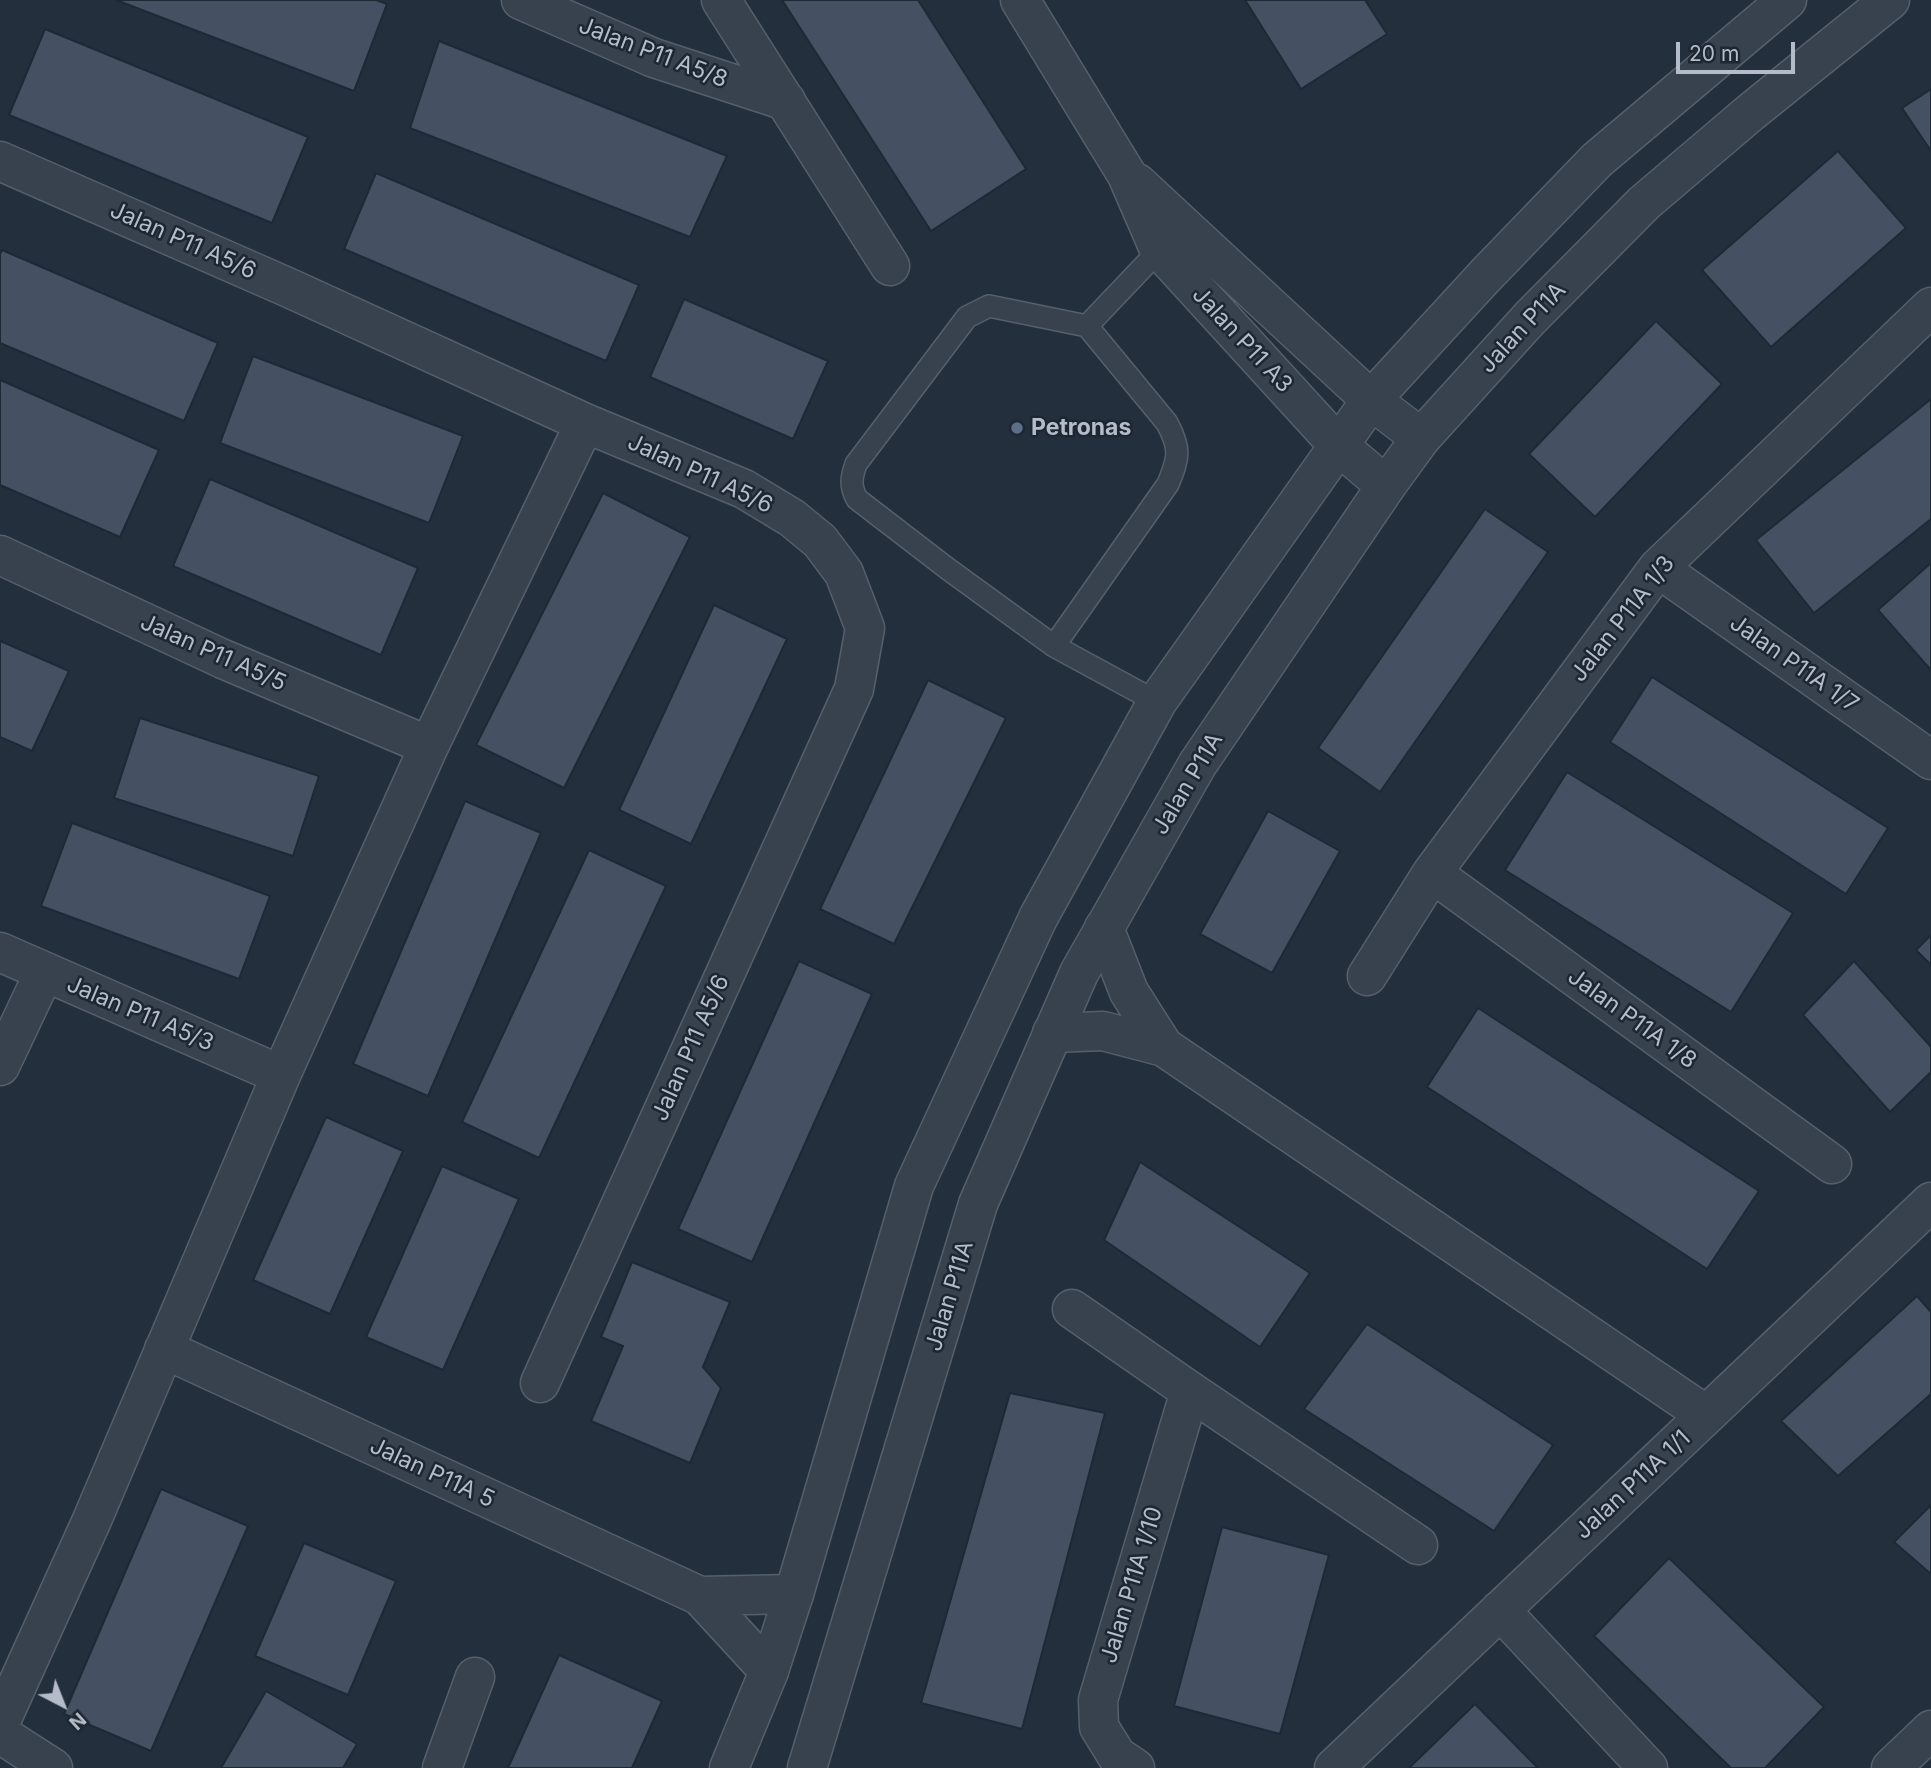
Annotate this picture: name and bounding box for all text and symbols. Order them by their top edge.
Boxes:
street label: Jalan P11 A5/8 [575,12,731,94]
scale bar [1679,28,1798,72]
text: 20 m [1689,41,1739,66]
street label: Jalan P11 A5/6 [106,196,260,286]
street label: Jalan P11A [1474,277,1572,379]
street label: Jalan P11 A3 [1186,281,1298,399]
place label: Petronas [1031,414,1131,442]
marker: Petronas [1009,420,1025,436]
street label: Jalan P11 A5/6 [623,428,777,520]
street label: Jalan P11A 1/3 [1565,551,1681,687]
street label: Jalan P11 A5/5 [136,609,290,697]
street label: Jalan P11A 1/7 [1724,609,1864,719]
street label: Jalan P11A [1147,728,1229,840]
street label: Jalan P11A 1/8 [1562,963,1702,1075]
street label: Jalan P11 A5/3 [62,971,218,1057]
street label: Jalan P11 A5/6 [646,971,736,1125]
street label: Jalan P11A [920,1238,980,1354]
street label: Jalan P11A 1/1 [1570,1425,1696,1545]
street label: Jalan P11A 5 [365,1432,499,1514]
street label: Jalan P11A 1/10 [1095,1504,1169,1666]
north arrow [28,1670,98,1740]
text: N [64,1708,90,1734]

